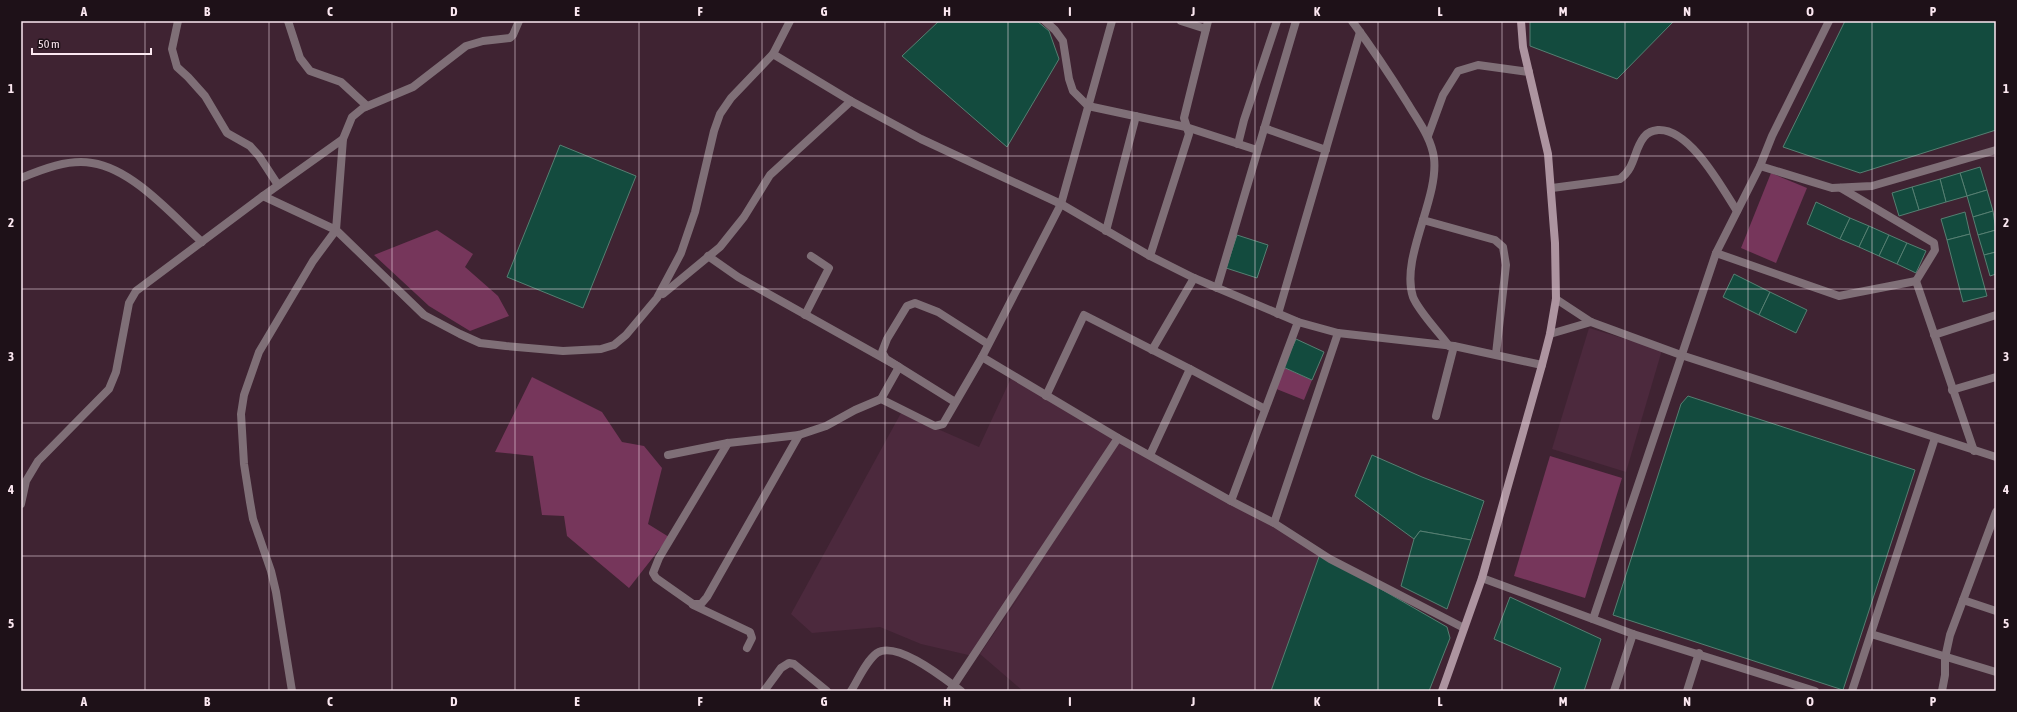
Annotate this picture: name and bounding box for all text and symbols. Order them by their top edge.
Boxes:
text: A [80,4,88,19]
text: B [204,4,211,19]
text: C [327,4,333,19]
text: D [450,4,458,19]
text: E [574,4,580,19]
text: F [697,4,703,19]
text: G [821,4,828,19]
text: H [943,4,951,19]
text: I [1068,4,1072,19]
text: J [1190,4,1195,19]
text: K [1314,4,1321,19]
text: L [1437,4,1443,19]
text: M [1559,4,1568,19]
text: N [1683,4,1691,19]
text: O [1806,4,1814,19]
text: P [1930,4,1937,19]
scale bar [32,30,151,56]
text: 50 m [38,37,60,51]
text: 1 [8,81,14,96]
text: 1 [2003,81,2009,96]
text: 2 [8,215,14,230]
text: 2 [2003,215,2009,230]
text: 3 [8,349,14,364]
text: 3 [2003,349,2009,364]
text: 4 [7,482,14,497]
text: 4 [2002,482,2009,497]
text: 5 [8,616,14,631]
text: 5 [2003,616,2009,631]
text: A [80,694,88,709]
text: B [204,694,211,709]
text: C [327,694,333,709]
text: D [450,694,458,709]
text: E [574,694,580,709]
text: F [697,694,703,709]
text: G [821,694,828,709]
text: H [943,694,951,709]
text: I [1068,694,1072,709]
text: J [1190,694,1195,709]
text: K [1314,694,1321,709]
text: L [1437,694,1443,709]
text: M [1559,694,1568,709]
text: N [1683,694,1691,709]
text: O [1806,694,1814,709]
text: P [1930,694,1937,709]

